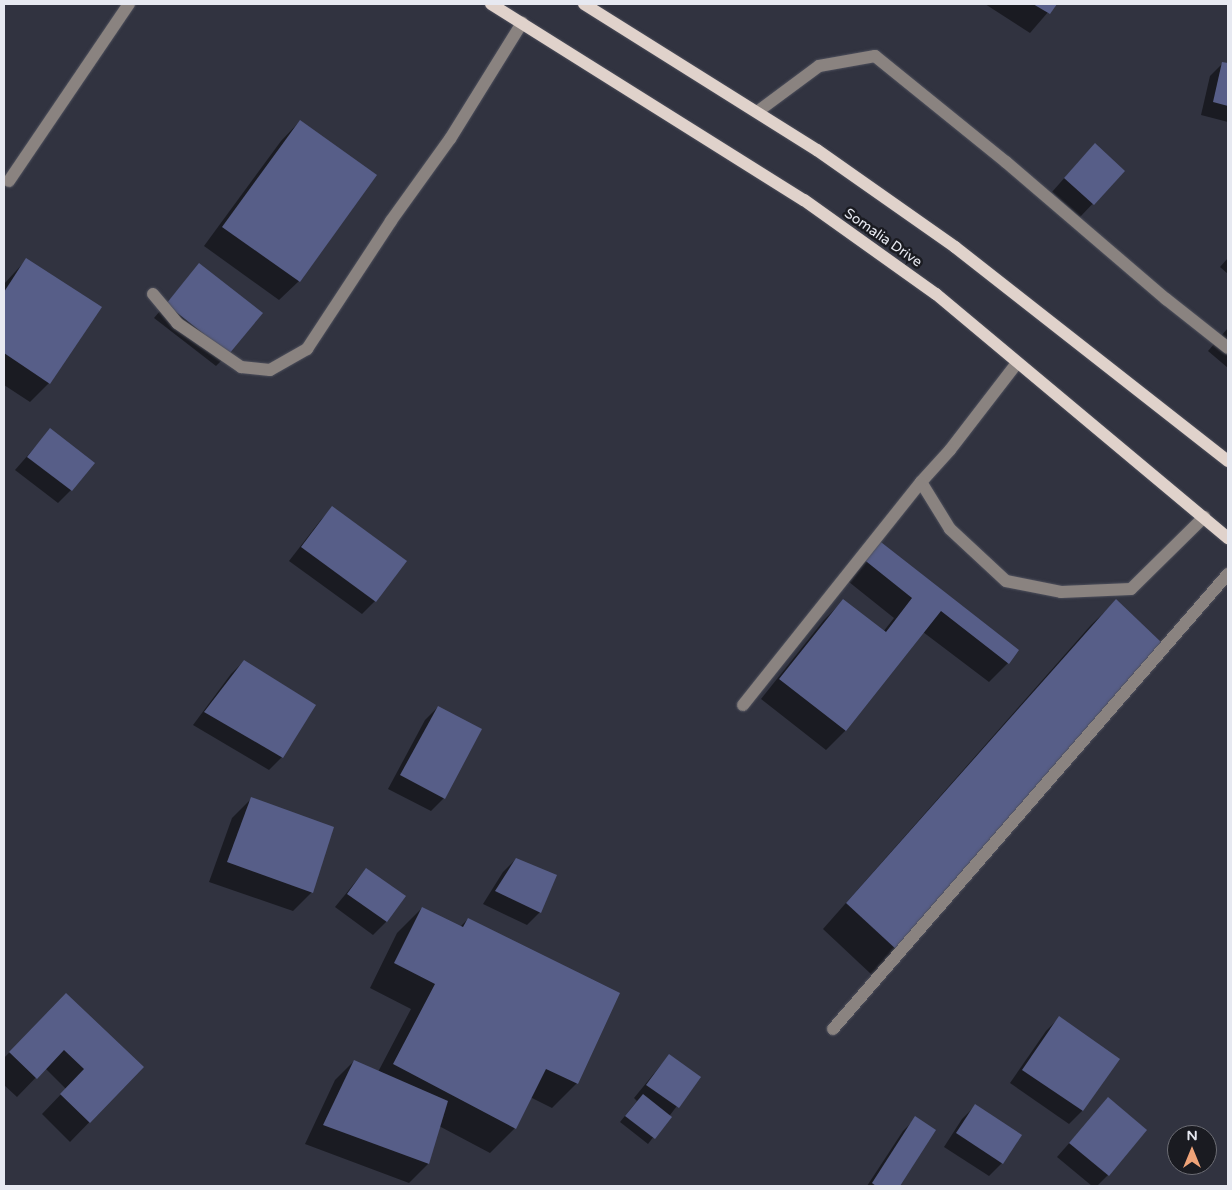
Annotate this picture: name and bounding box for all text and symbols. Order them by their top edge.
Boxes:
street label: Somalia Drive [841,205,925,271]
north arrow [1167,1125,1217,1175]
text: N [1186,1127,1198,1144]

